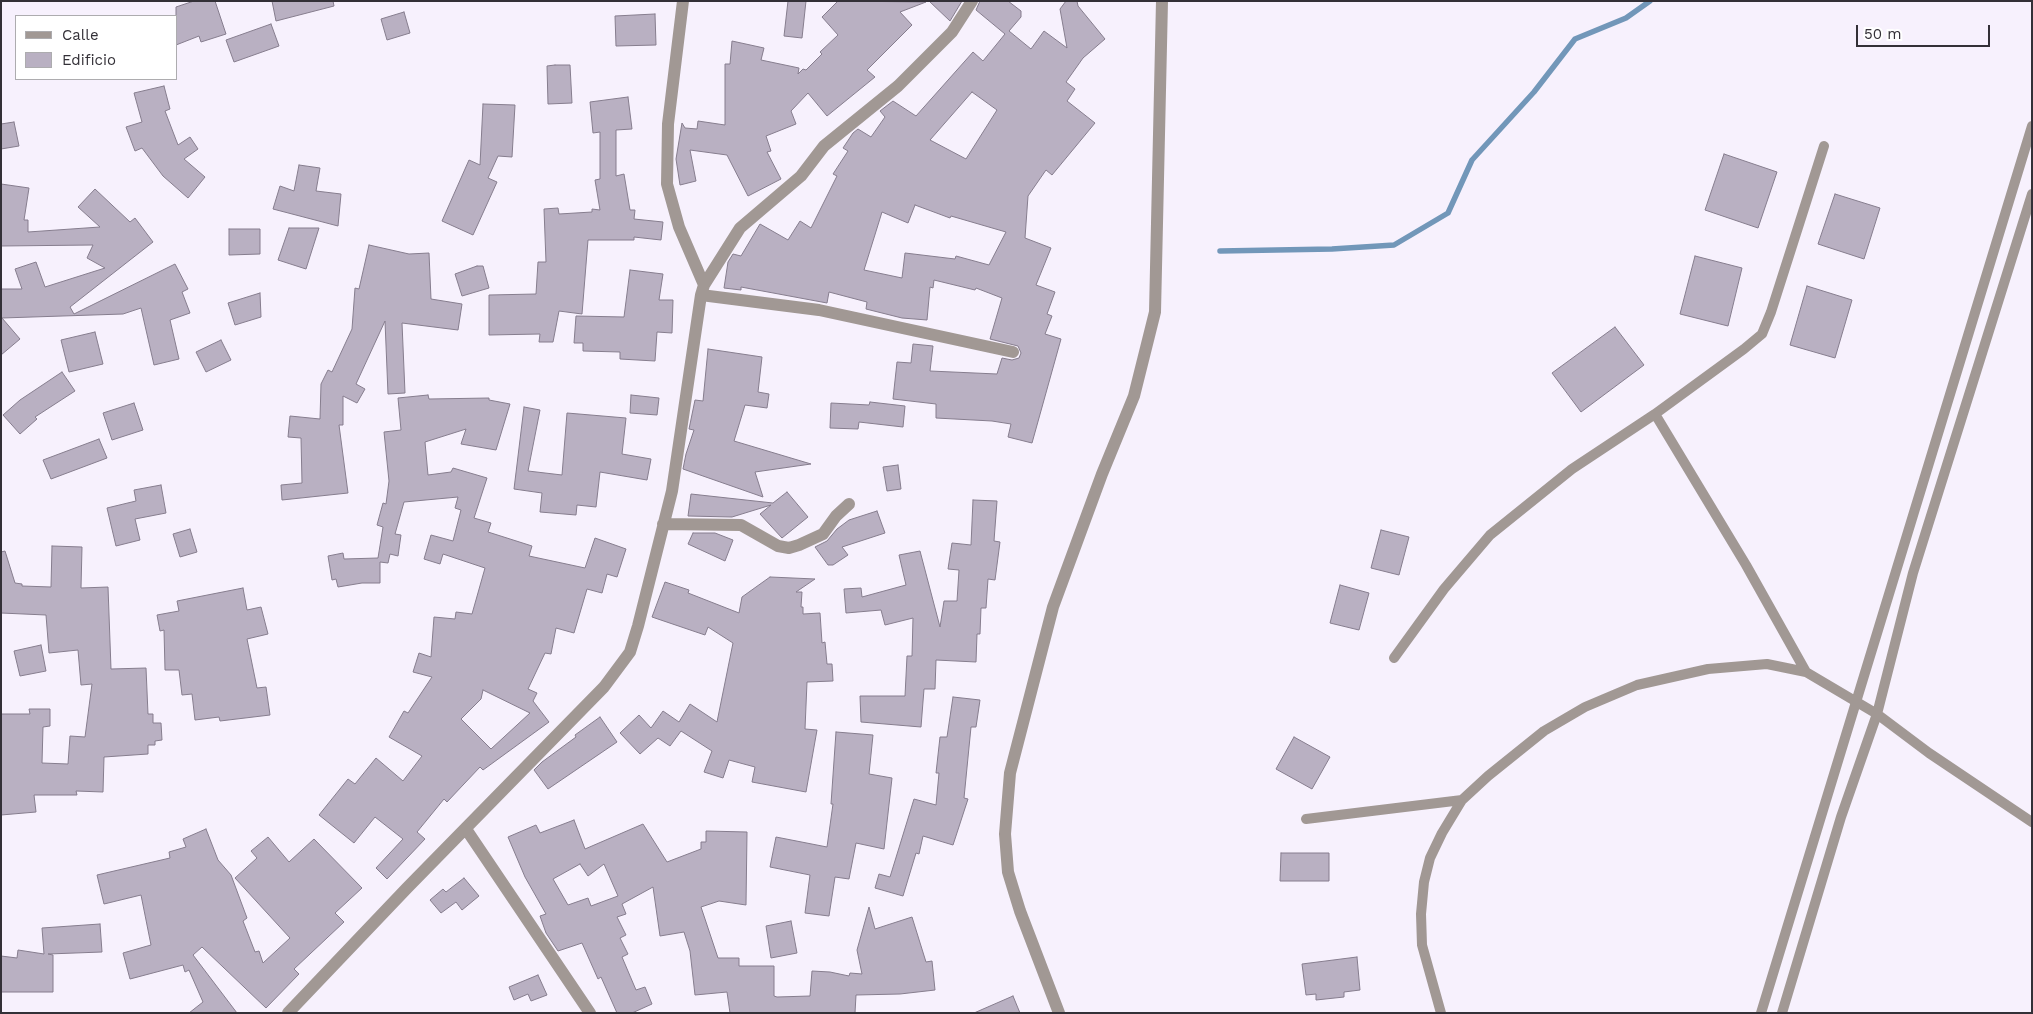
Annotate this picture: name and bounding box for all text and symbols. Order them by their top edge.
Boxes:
legend [15,15,178,80]
scale bar [1858,15,1992,47]
text: 50 m [1864,25,1901,43]
text: Calle [62,26,99,44]
text: Edificio [62,51,116,69]

